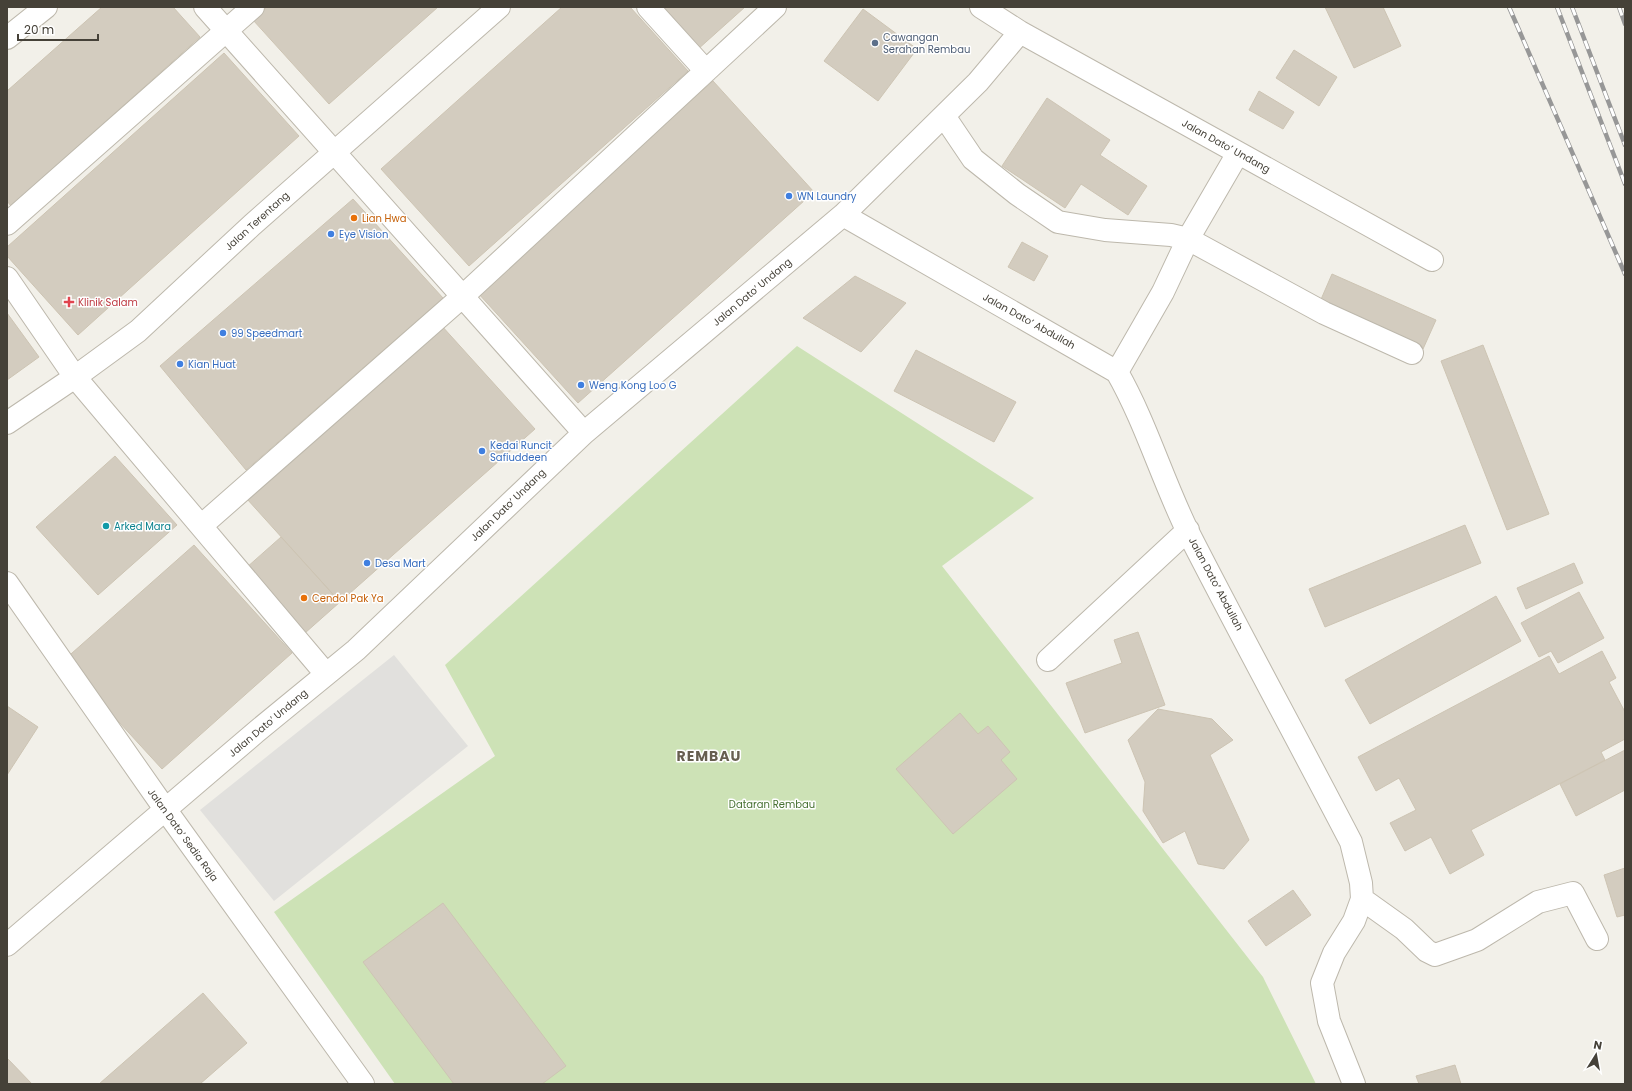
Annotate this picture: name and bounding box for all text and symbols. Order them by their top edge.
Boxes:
scale bar [18,16,98,42]
text: 20 m [24,21,54,38]
place label: Cawangan Serahan Rembau [883,30,970,57]
marker: Cawangan Serahan Rembau [870,38,880,48]
street label: Jalan Dato’ Undang [1179,115,1273,177]
street label: Jalan Terentang [222,188,292,254]
place label: WN Laundry [797,189,857,204]
marker: WN Laundry [784,191,794,201]
place label: Lian Hwa [362,211,407,226]
marker: Lian Hwa [349,213,359,223]
place label: Eye Vision [339,227,388,242]
marker: Eye Vision [326,229,336,239]
street label: Jalan Dato’ Undang [709,254,795,330]
street label: Jalan Dato’ Abdullah [980,289,1078,353]
place label: Klinik Salam [78,295,138,310]
marker: Klinik Salam [63,296,75,308]
place label: 99 Speedmart [231,326,303,341]
marker: 99 Speedmart [218,328,228,338]
place label: Kian Huat [188,357,236,372]
marker: Kian Huat [175,359,185,369]
place label: Weng Kong Loo G [589,378,677,393]
marker: Weng Kong Loo G [576,380,586,390]
place label: Kedai Runcit Safiuddeen [490,438,552,465]
marker: Kedai Runcit Safiuddeen [477,446,487,456]
street label: Jalan Dato’ Undang [467,465,549,545]
place label: Arked Mara [114,519,171,534]
marker: Arked Mara [101,521,111,531]
street label: Jalan Dato’ Abdullah [1185,535,1247,633]
place label: Desa Mart [375,556,426,571]
marker: Desa Mart [362,558,372,568]
place label: Cendol Pak Ya [312,591,384,606]
marker: Cendol Pak Ya [299,593,309,603]
street label: Jalan Dato’ Undang [225,685,311,761]
district label: REMBAU [677,746,741,766]
street label: Jalan Dato’ Sedia Raja [144,785,222,885]
park label: Dataran Rembau [729,797,815,812]
north arrow [1576,1035,1616,1075]
text: N [1592,1037,1603,1054]

